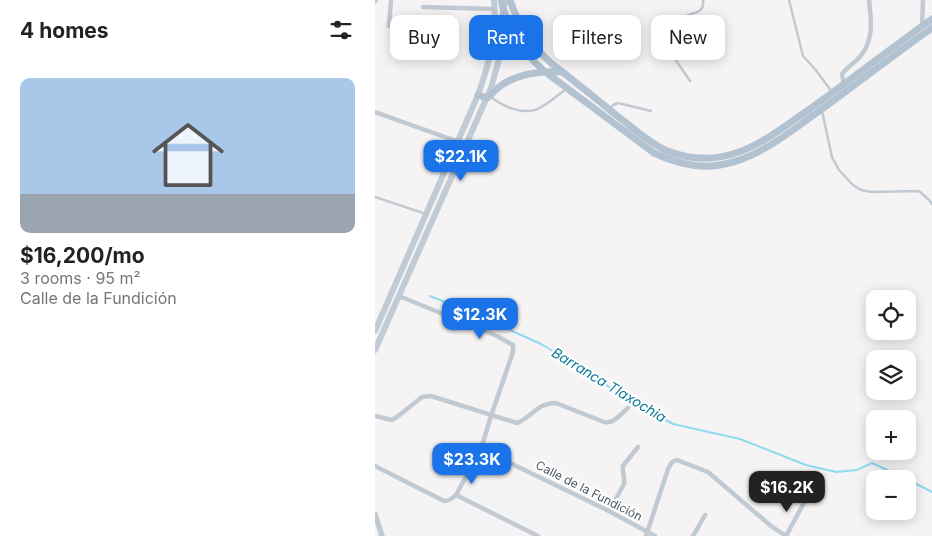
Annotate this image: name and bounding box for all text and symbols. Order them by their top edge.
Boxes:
chip: Buy [390,15,459,60]
chip: Rent [469,15,543,60]
chip: Filters [553,15,641,60]
chip: New [651,15,725,60]
icon: filters [327,16,355,44]
text: 4 homes [20,18,109,43]
icon: home [143,110,233,200]
pin: $22.1K [420,140,502,182]
text: $22.1K [435,146,487,166]
text: $16,200/mo [20,243,145,268]
text: 3 rooms · 95 m² [20,268,141,288]
text: Calle de la Fundición [20,288,177,308]
map controls [866,290,916,520]
button: locate [866,290,916,340]
pin: $12.3K [439,298,521,340]
text: $12.3K [453,304,507,324]
water label: Barranca Tlaxochia [549,344,670,426]
button: layers [866,350,916,400]
button: + [866,410,916,460]
pin: $23.3K [431,442,513,485]
text: $23.3K [443,449,501,469]
street label: Calle de la Fundición [533,457,645,524]
pin: $16.2K [746,470,828,513]
button: − [866,470,916,520]
text: $16.2K [760,477,814,497]

